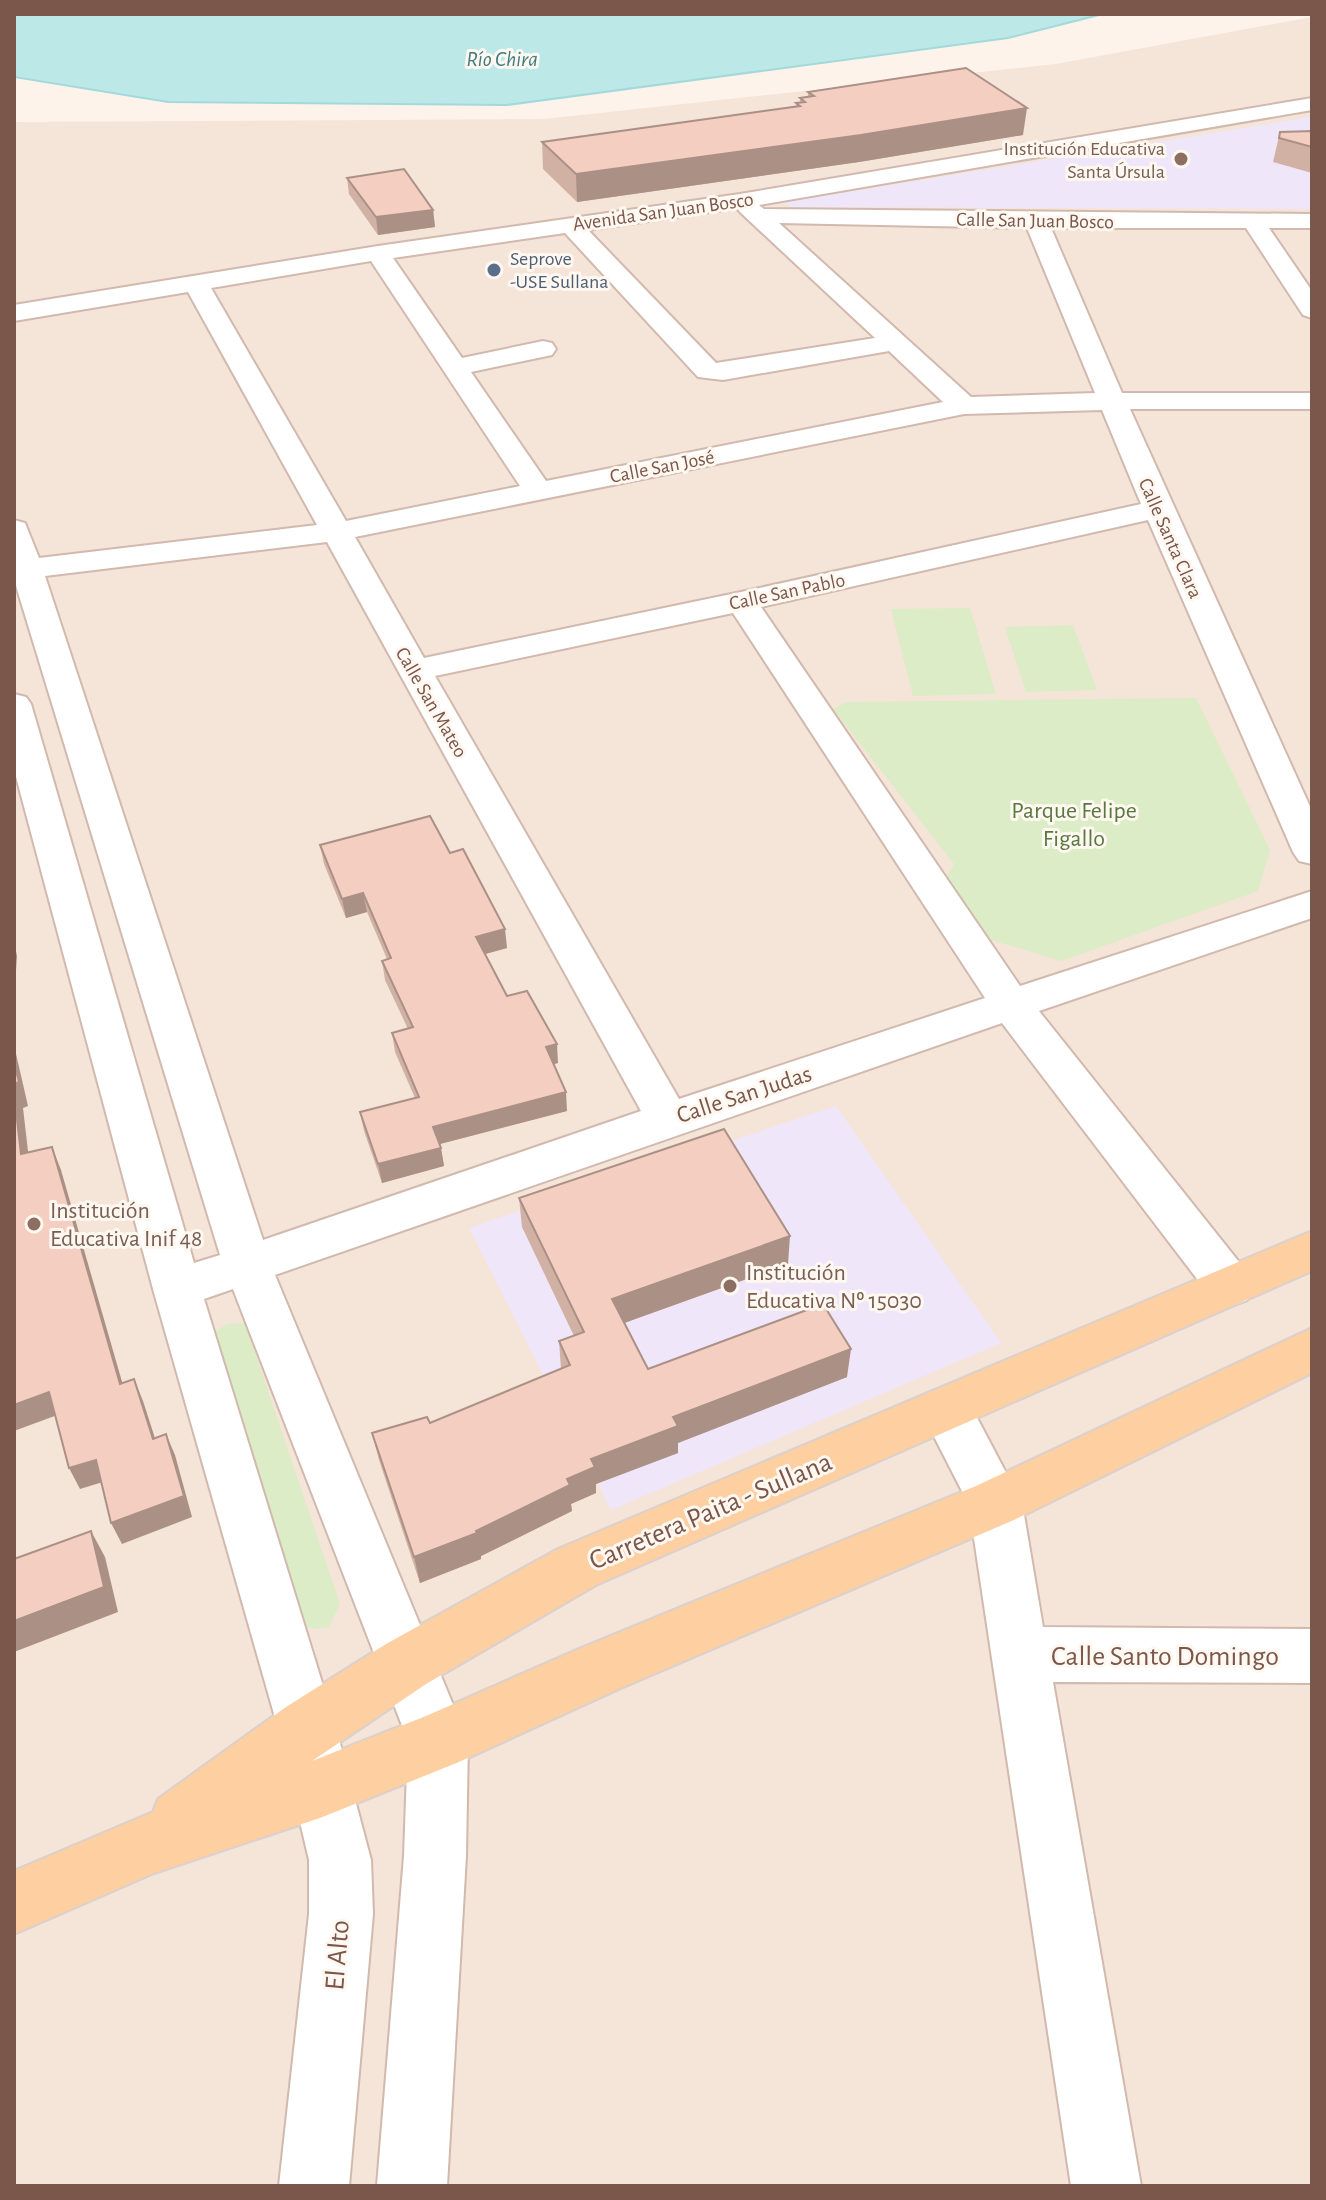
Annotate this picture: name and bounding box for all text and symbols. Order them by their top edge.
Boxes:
water label: Río Chira [466,48,538,70]
place label: Institución Educativa Santa Úrsula [1004,139,1165,182]
marker: Institución Educativa Santa Úrsula [1172,150,1190,168]
street label: Avenida San Juan Bosco [571,189,755,235]
street label: Calle San Juan Bosco [956,210,1114,232]
place label: Seprove -USE Sullana [510,249,609,292]
marker: Seprove -USE Sullana [485,261,503,279]
street label: Calle San José [608,447,716,487]
street label: Calle Santa Clara [1135,475,1206,602]
street label: Calle San Pablo [727,570,847,614]
street label: Calle San Mateo [392,644,471,761]
park label: Parque Felipe Figallo [1011,799,1137,851]
street label: Calle San Judas [674,1062,815,1128]
place label: Institución Educativa Inif 48 [50,1199,202,1251]
marker: Institución Educativa Inif 48 [25,1215,43,1233]
place label: Institución Educativa Nº 15030 [746,1261,922,1313]
marker: Institución Educativa Nº 15030 [721,1277,739,1295]
street label: Carretera Paita - Sullana [585,1448,836,1576]
street label: Calle Santo Domingo [1051,1643,1279,1671]
street label: El Alto [321,1919,355,1991]

